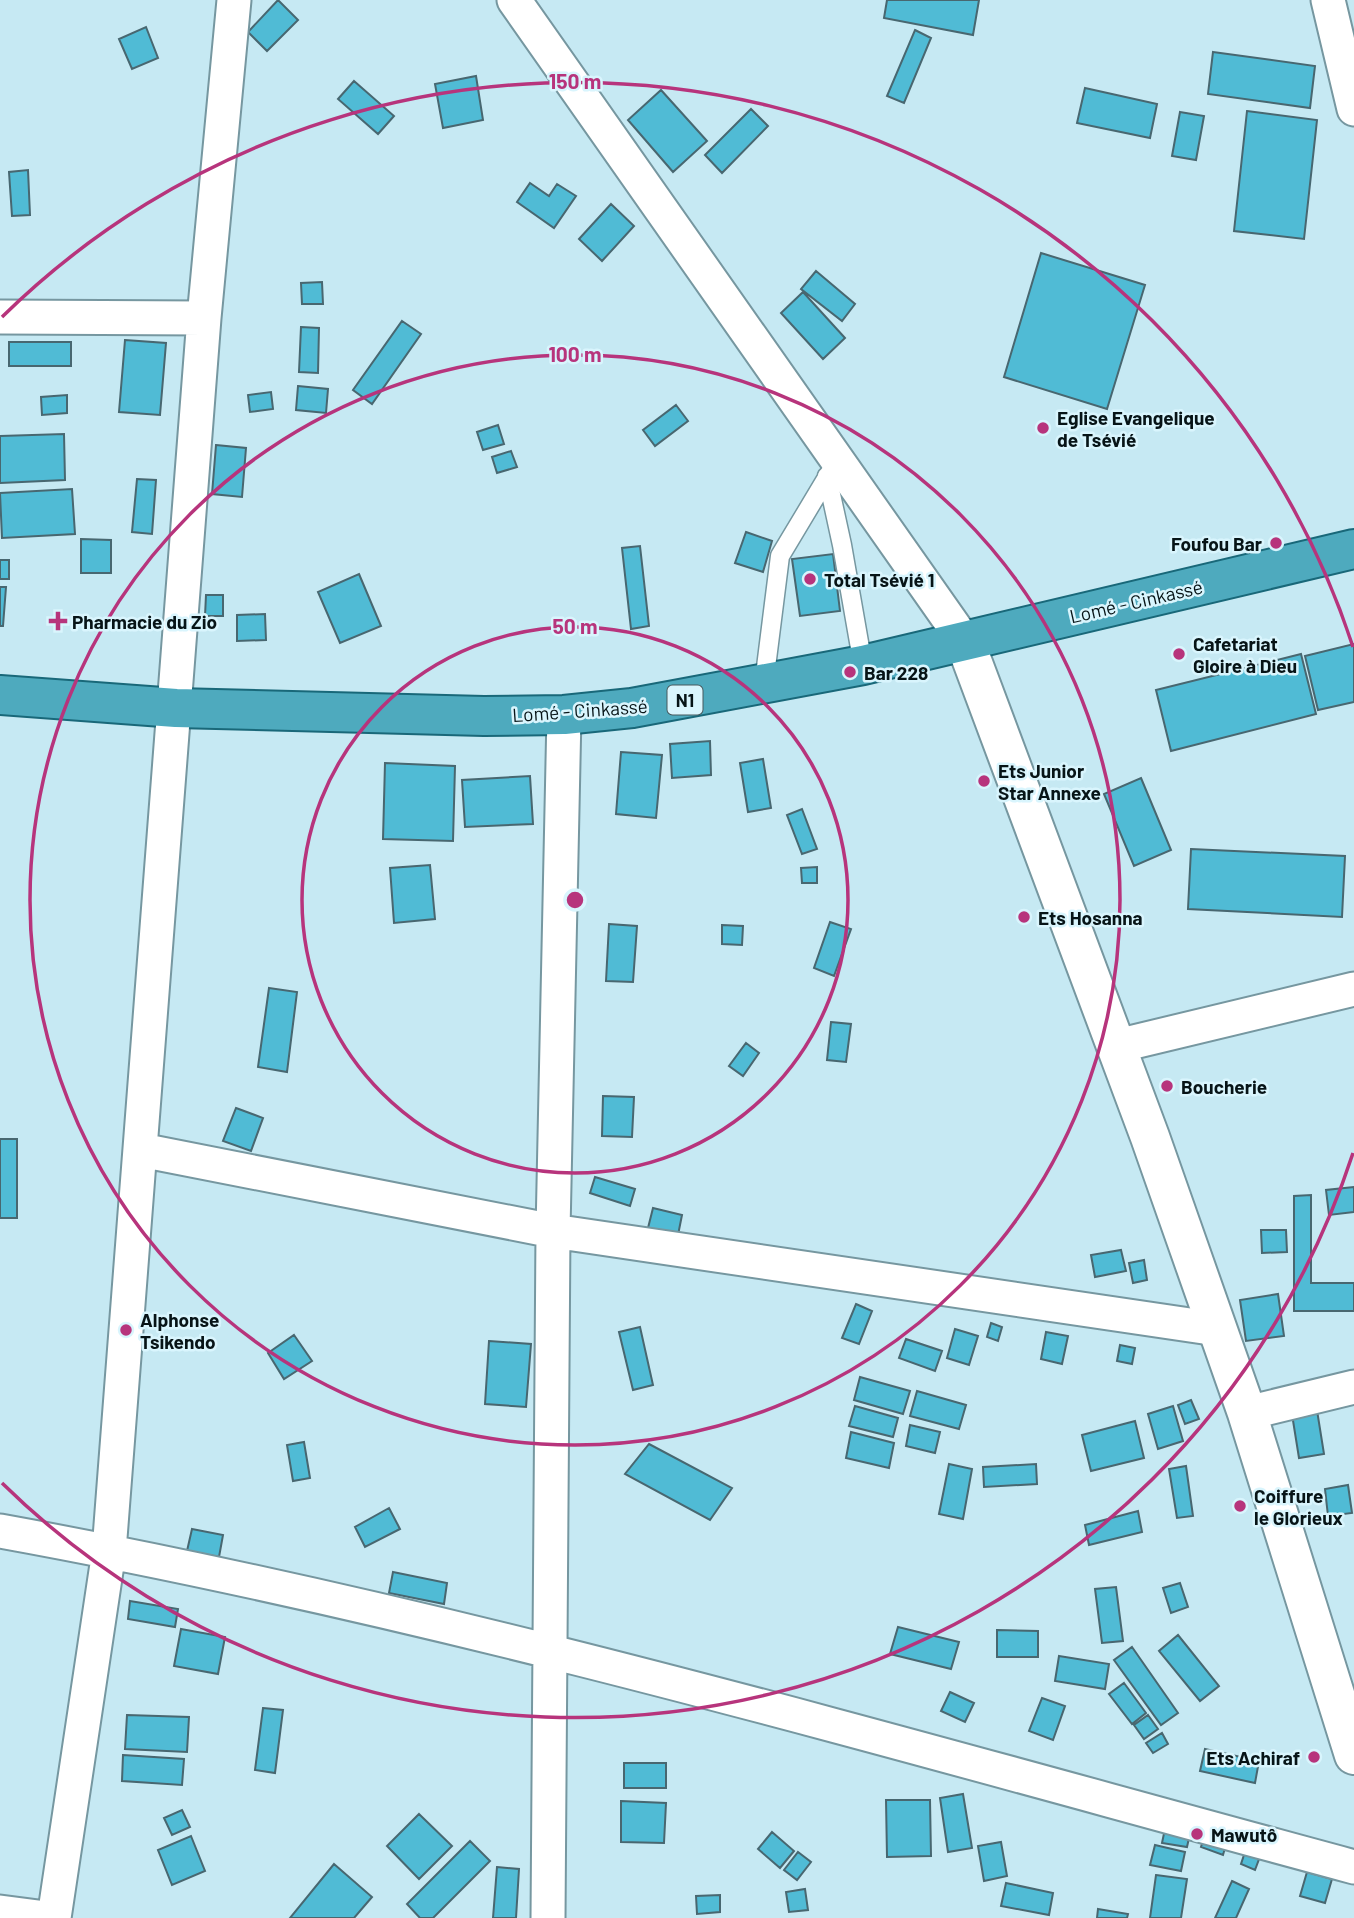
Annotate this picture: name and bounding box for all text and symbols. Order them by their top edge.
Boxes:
text: 150 m [549,68,601,93]
text: 100 m [548,341,602,366]
place label: Eglise Evangelique de Tsévié [1057,406,1215,451]
marker: Eglise Evangelique de Tsévié [1035,420,1051,436]
place label: Foufou Bar [1171,532,1263,555]
marker: Foufou Bar [1268,535,1284,551]
place label: Total Tsévié 1 [824,568,934,591]
marker: Total Tsévié 1 [802,571,818,587]
street label: Lomé - Cinkassé [1067,575,1205,627]
place label: Pharmacie du Zio [72,610,217,633]
marker: Pharmacie du Zio [50,613,66,629]
text: 50 m [552,613,598,638]
place label: Cafetariat Gloire à Dieu [1193,632,1297,677]
marker: Cafetariat Gloire à Dieu [1171,646,1187,662]
place label: Bar 228 [864,661,928,684]
marker: Bar 228 [842,664,858,680]
road number: N1 [668,686,702,714]
street label: Lomé - Cinkassé [512,694,648,726]
place label: Ets Junior Star Annexe [998,759,1101,804]
marker: Ets Junior Star Annexe [976,773,992,789]
centre of rings [563,888,587,912]
place label: Ets Hosanna [1038,906,1143,929]
marker: Ets Hosanna [1016,909,1032,925]
place label: Boucherie [1181,1075,1267,1098]
marker: Boucherie [1159,1078,1175,1094]
place label: Alphonse Tsikendo [140,1308,219,1353]
marker: Alphonse Tsikendo [118,1322,134,1338]
place label: Coiffure le Glorieux [1254,1484,1343,1529]
marker: Coiffure le Glorieux [1232,1498,1248,1514]
place label: Ets Achiraf [1206,1746,1300,1769]
marker: Ets Achiraf [1306,1749,1322,1765]
place label: Mawutô [1211,1823,1277,1846]
marker: Mawutô [1189,1826,1205,1842]

